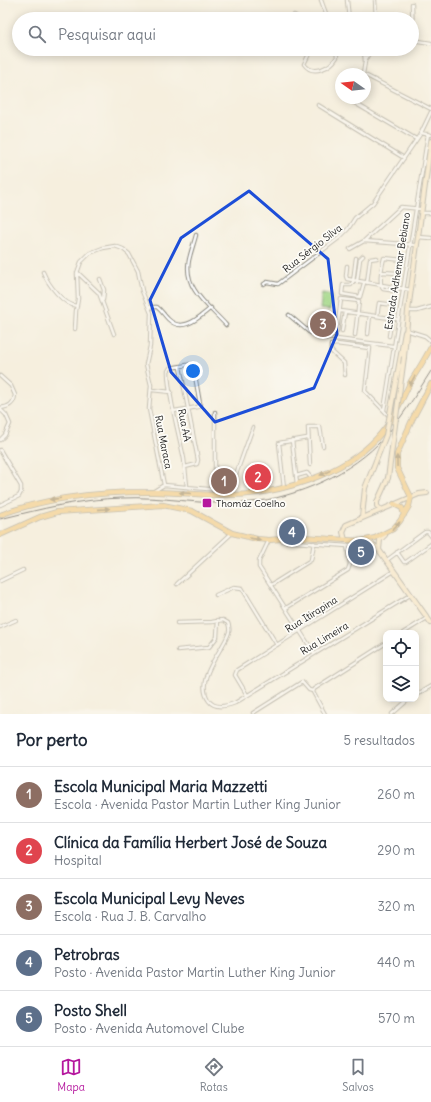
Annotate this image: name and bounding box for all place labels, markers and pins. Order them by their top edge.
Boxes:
pin: 3 [310,309,336,339]
pin: 2 [245,462,271,492]
pin: 1 [211,466,237,496]
marker: Thomáz Coelho [201,497,213,509]
place label: Thomáz Coelho [216,497,286,510]
pin: 4 [279,517,305,547]
pin: 5 [348,537,374,567]

